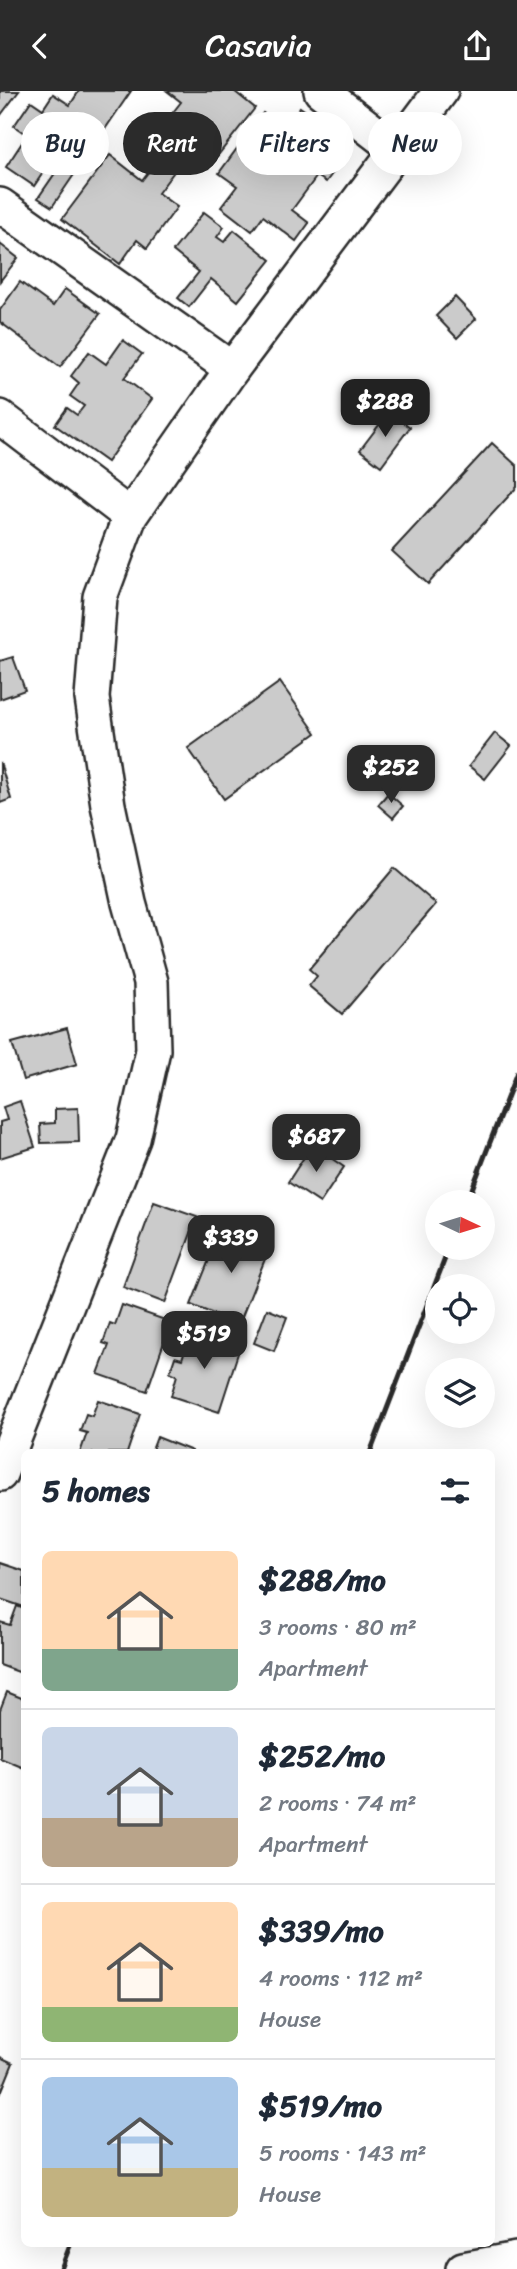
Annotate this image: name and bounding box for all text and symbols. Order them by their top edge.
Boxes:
text: Casavia [205,17,312,74]
icon: back [21,27,59,65]
icon: share [458,27,496,65]
chip: Buy [21,112,109,175]
chip: Rent [123,112,222,175]
chip: Filters [236,112,354,175]
chip: New [368,112,462,175]
pin: $288 [344,379,426,439]
text: $288 [357,381,413,422]
pin: $252 [350,745,432,805]
text: $252 [363,747,419,788]
pin: $687 [275,1115,357,1174]
text: $687 [288,1116,344,1157]
north arrow [425,1190,495,1260]
map controls [425,1190,495,1428]
pin: $339 [190,1215,272,1275]
text: $339 [204,1217,258,1258]
button: locate [425,1274,495,1344]
pin: $519 [163,1311,245,1371]
text: $519 [177,1313,231,1354]
button: layers [425,1358,495,1428]
text: 5 homes [42,1464,150,1518]
icon: filters [436,1472,474,1510]
text: $288/mo [259,1553,386,1607]
icon: home [98,1579,182,1663]
text: 3 rooms · 80 m² [259,1607,417,1648]
text: Apartment [259,1648,368,1689]
text: $252/mo [259,1729,385,1783]
icon: home [98,1755,182,1839]
text: 2 rooms · 74 m² [259,1783,416,1824]
text: Apartment [259,1824,368,1865]
text: $339/mo [259,1904,384,1958]
icon: home [98,1930,182,2014]
text: 4 rooms · 112 m² [259,1958,423,1999]
text: House [259,1999,321,2040]
text: $519/mo [259,2079,382,2133]
icon: home [98,2105,182,2189]
text: 5 rooms · 143 m² [259,2133,427,2174]
text: House [259,2174,321,2215]

